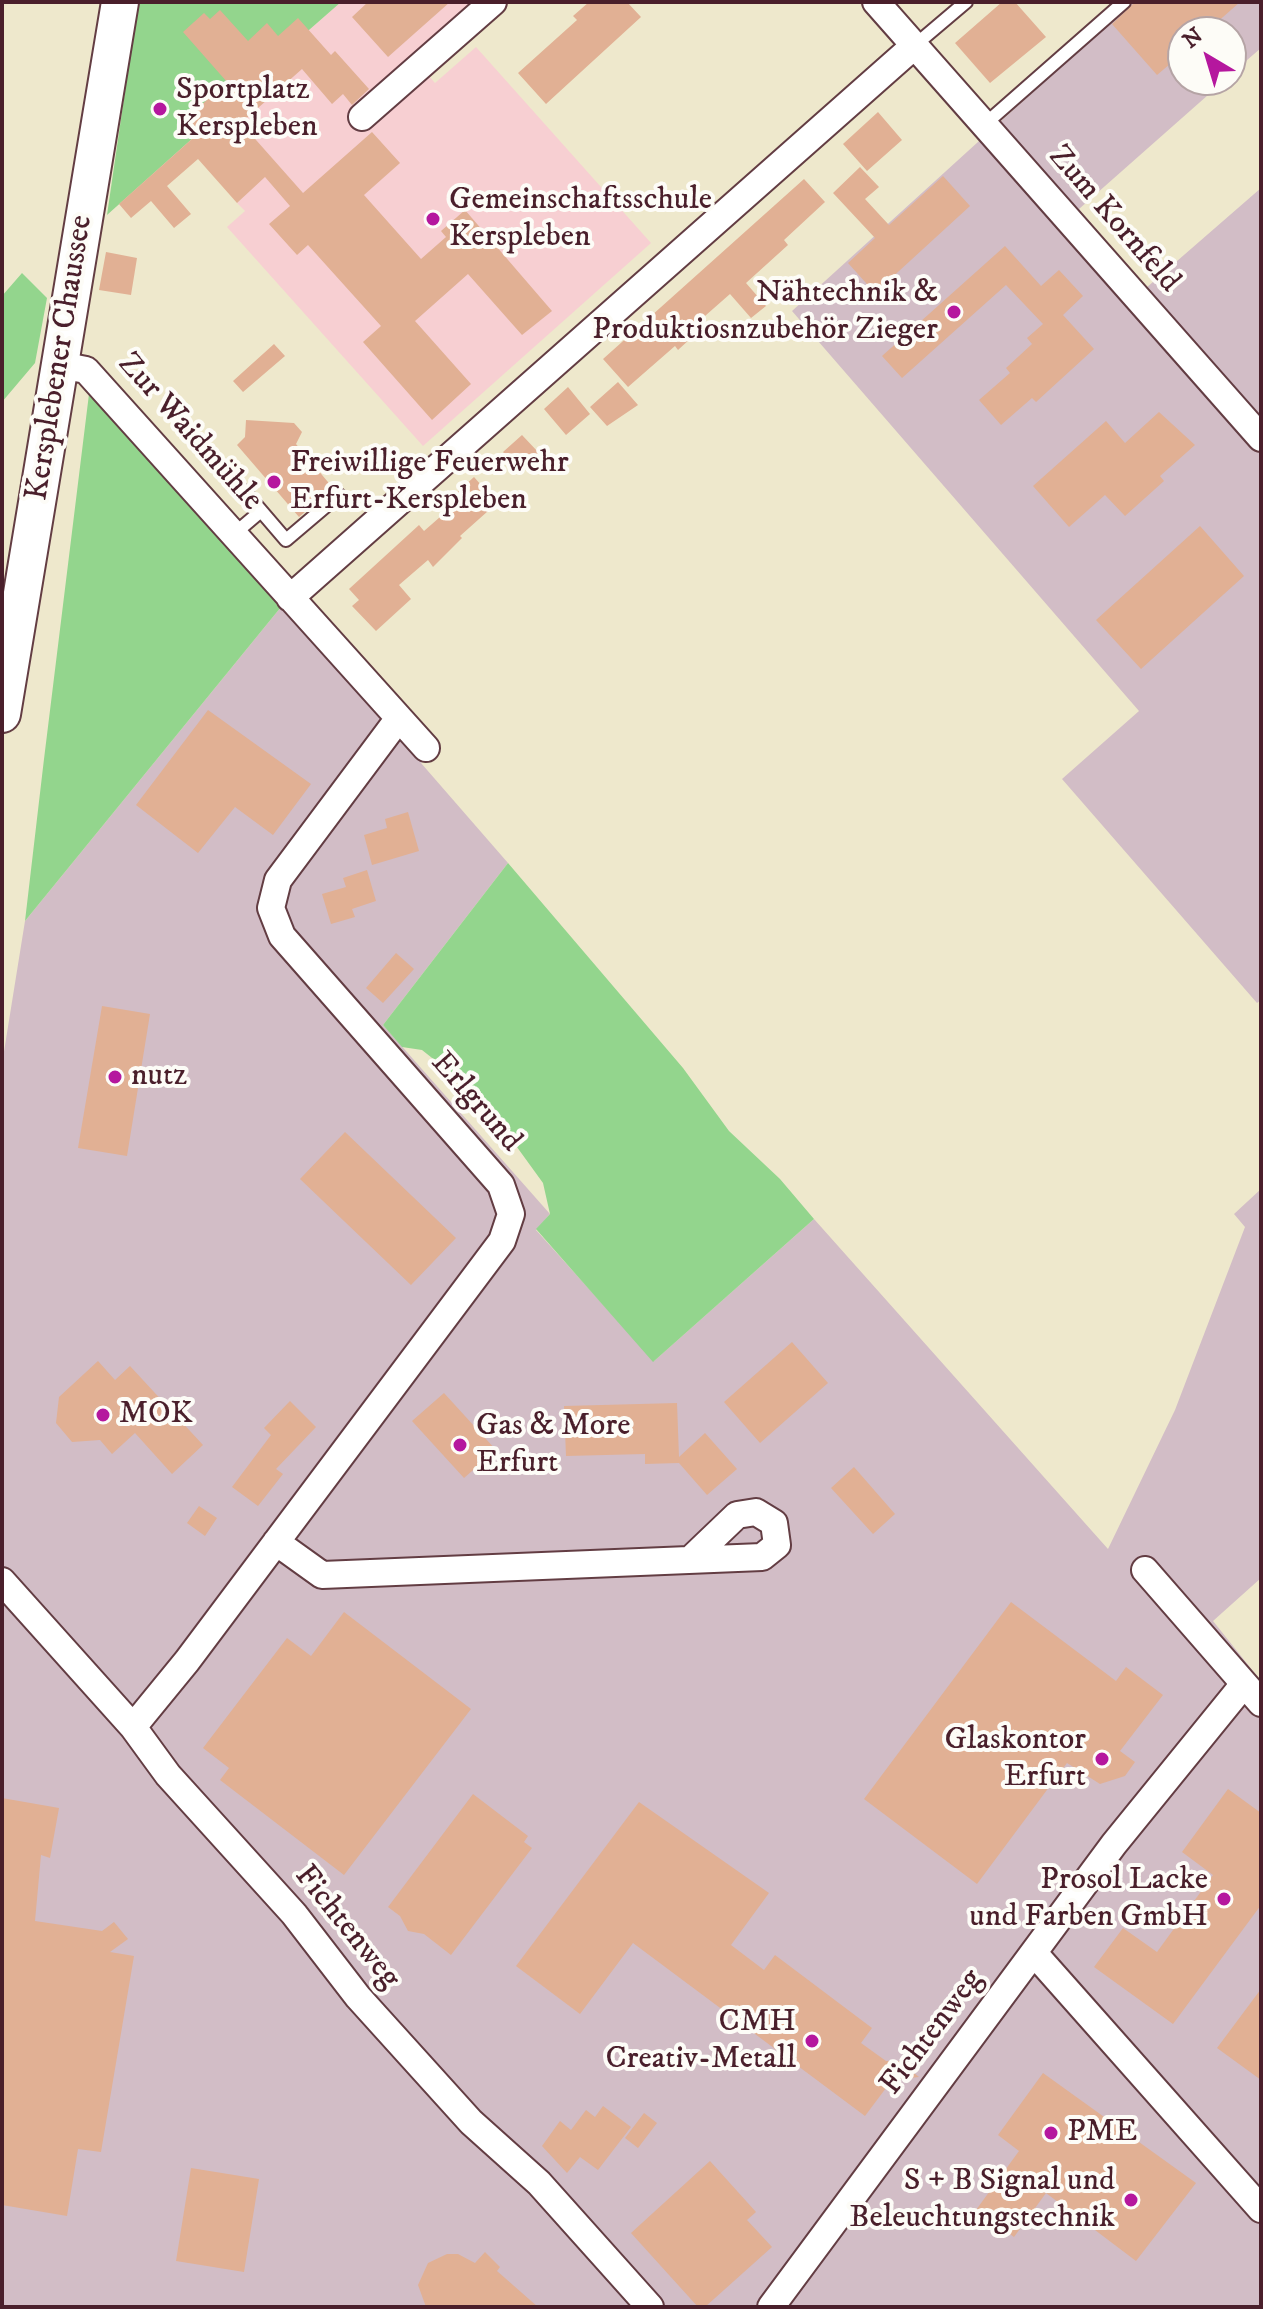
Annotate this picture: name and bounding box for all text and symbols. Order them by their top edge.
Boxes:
north arrow [1167,16,1247,96]
text: N [1178,22,1209,54]
place label: Sportplatz Kerspleben [176,72,318,147]
marker: Sportplatz Kerspleben [151,100,169,118]
street label: Zum Kornfeld [1039,139,1187,301]
place label: Gemeinschaftsschule Kerspleben [449,182,712,257]
marker: Gemeinschaftsschule Kerspleben [424,210,442,228]
street label: Kersplebener Chaussee [19,213,103,503]
place label: Nähtechnik & Produktiosnzubehör Zieger [592,275,938,350]
marker: Nähtechnik & Produktiosnzubehör Zieger [945,303,963,321]
street label: Zur Waidmühle [108,346,270,520]
place label: Freiwillige Feuerwehr Erfurt-Kerspleben [290,445,569,520]
marker: Freiwillige Feuerwehr Erfurt-Kerspleben [265,473,283,491]
street label: Erlgrund [421,1045,529,1161]
place label: nutz [131,1058,187,1096]
marker: nutz [106,1068,124,1086]
place label: MOK [119,1396,193,1434]
marker: MOK [94,1406,112,1424]
place label: Gas & More Erfurt [476,1408,630,1483]
marker: Gas & More Erfurt [451,1436,469,1454]
place label: Glaskontor Erfurt [944,1722,1086,1797]
marker: Glaskontor Erfurt [1093,1750,1111,1768]
street label: Fichtenweg [285,1859,407,1997]
place label: Prosol Lacke und Farben GmbH [969,1862,1208,1937]
marker: Prosol Lacke und Farben GmbH [1215,1890,1233,1908]
street label: Fichtenweg [873,1963,993,2103]
place label: CMH Creativ-Metall [605,2004,796,2079]
marker: CMH Creativ-Metall [803,2032,821,2050]
place label: PME [1067,2114,1137,2152]
marker: PME [1042,2124,1060,2142]
place label: S + B Signal und Beleuchtungstechnik [849,2163,1115,2238]
marker: S + B Signal und Beleuchtungstechnik [1122,2191,1140,2209]

